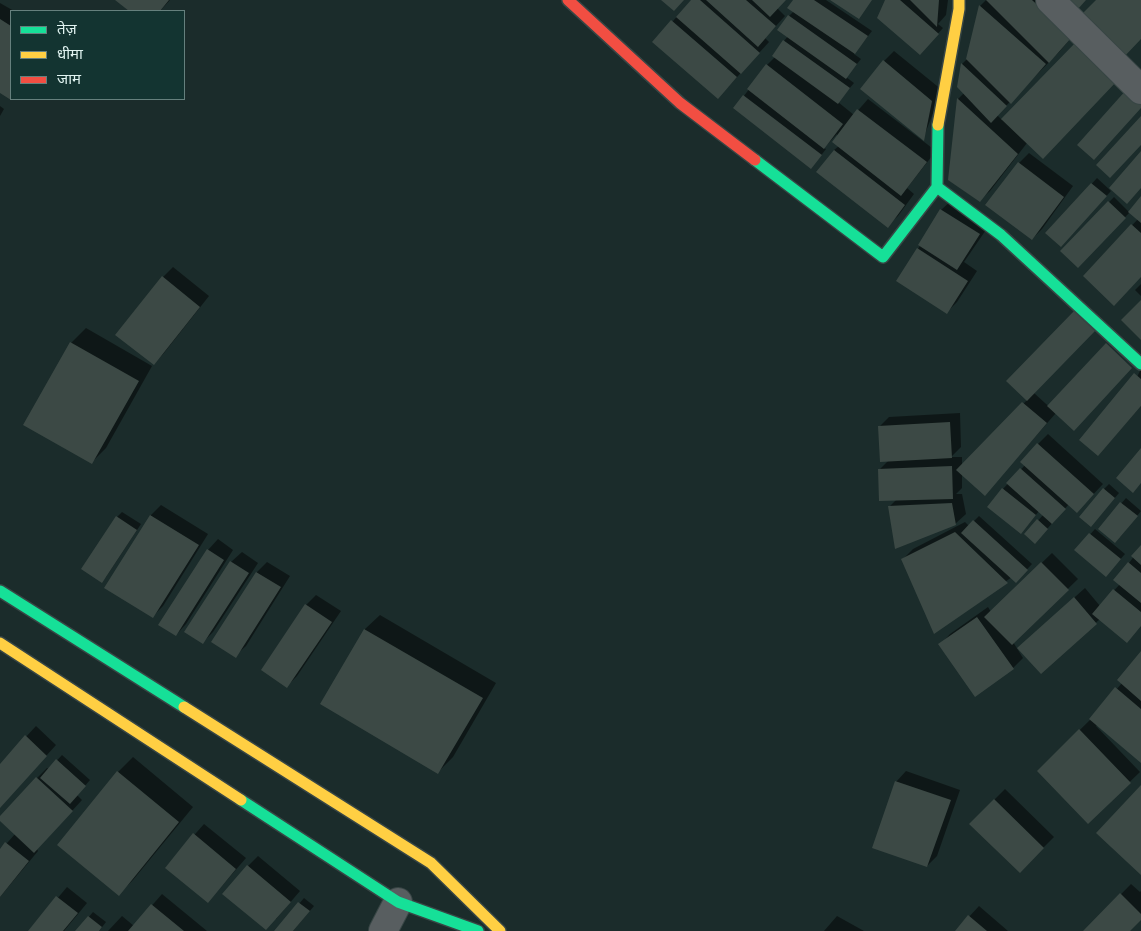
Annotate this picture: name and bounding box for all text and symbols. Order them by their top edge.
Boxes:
legend [10,10,185,100]
text: तेज़ [57,19,77,37]
text: धीमा [57,44,83,62]
text: जाम [57,69,81,87]

